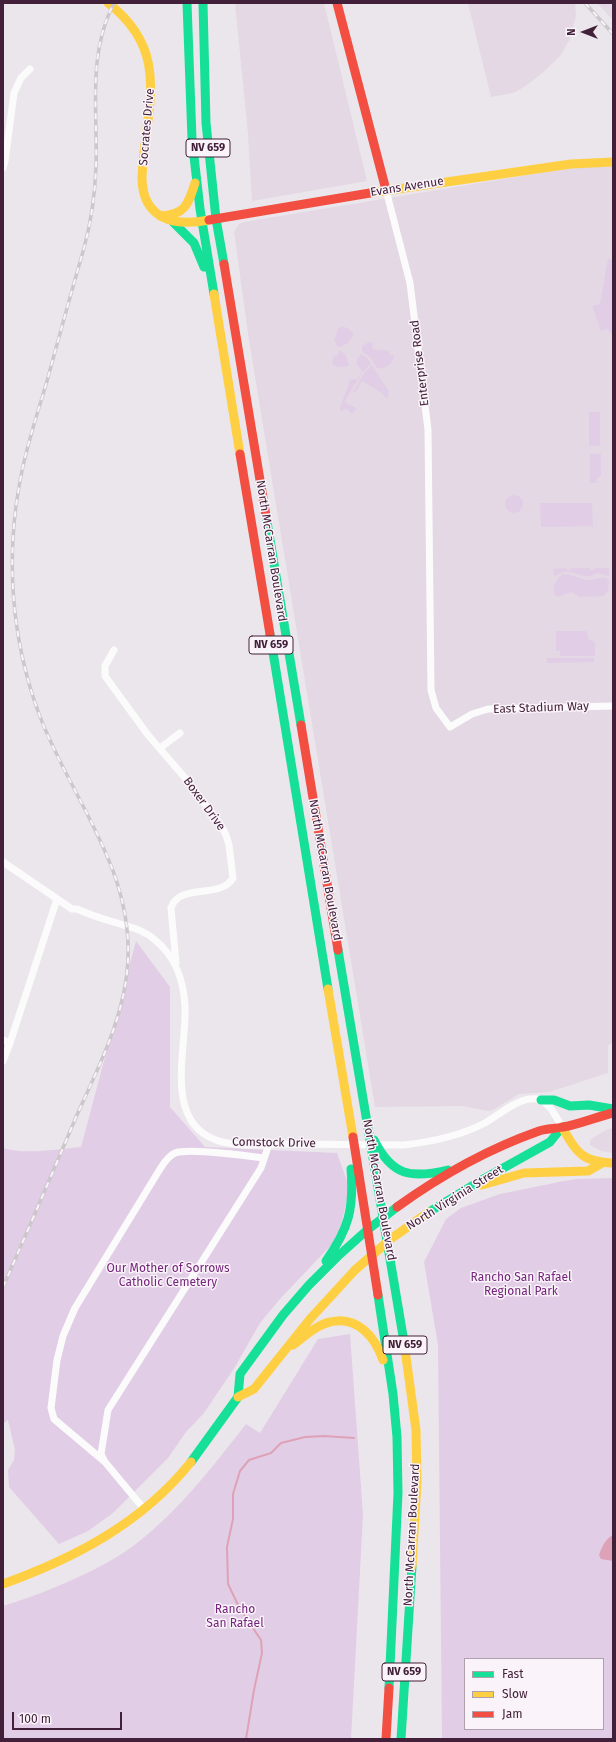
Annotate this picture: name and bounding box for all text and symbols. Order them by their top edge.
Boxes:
north arrow [564,12,604,52]
text: N [565,28,578,36]
street label: Socrates Drive [136,88,158,166]
road number: NV 659 [186,139,230,157]
street label: Evans Avenue [369,174,445,200]
street label: Enterprise Road [408,319,432,407]
street label: North McCarran Boulevard [253,479,289,623]
road number: NV 659 [249,636,293,654]
street label: East Stadium Way [493,699,589,717]
street label: Boxer Drive [180,775,228,833]
street label: North McCarran Boulevard [305,798,345,942]
street label: North McCarran Boulevard [359,1118,399,1262]
street label: Comstock Drive [232,1135,316,1151]
street label: North Virginia Street [404,1162,506,1234]
park label: Our Mother of Sorrows Catholic Cemetery [106,1262,230,1290]
park label: Rancho San Rafael Regional Park [471,1271,571,1299]
road number: NV 659 [383,1336,427,1354]
street label: North McCarran Boulevard [401,1463,423,1607]
park label: Rancho San Rafael [206,1603,264,1631]
legend [464,1658,604,1730]
road number: NV 659 [382,1663,426,1681]
text: Fast [502,1667,524,1681]
text: Slow [502,1687,528,1701]
scale bar [14,1704,124,1730]
text: Jam [502,1707,522,1721]
text: 100 m [19,1712,51,1726]

